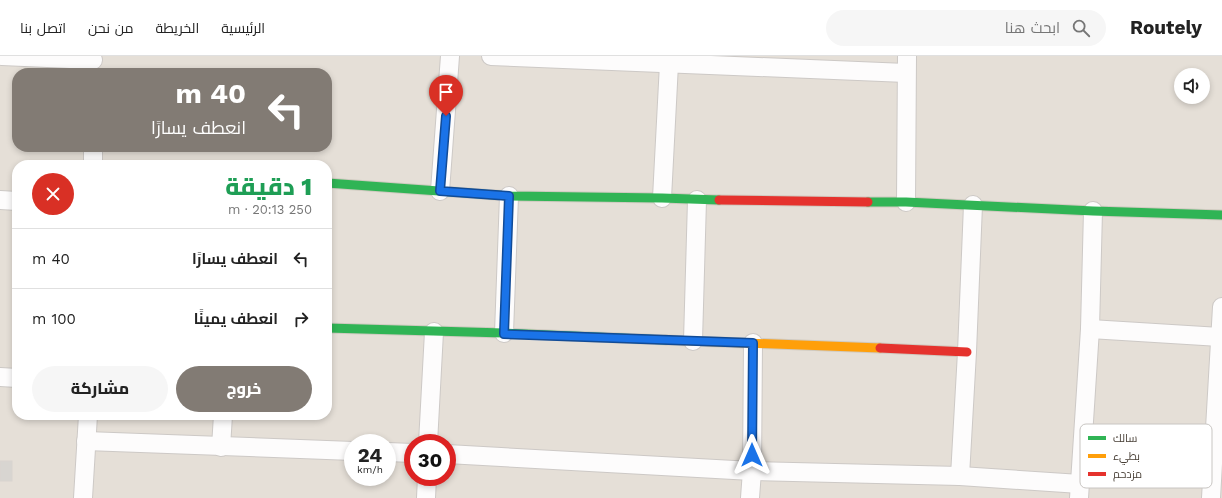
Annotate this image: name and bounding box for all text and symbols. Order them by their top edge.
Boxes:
search box [826,10,1106,46]
text: Routely [1130,16,1202,39]
icon: search [1070,17,1092,39]
text: ابحث هنا [1005,19,1060,37]
text: اتصل بنا [20,20,66,36]
text: من نحن [88,20,134,36]
text: الخريطة [156,20,199,36]
text: الرئيسية [221,20,265,36]
map controls [1174,68,1210,104]
button: sound [1174,68,1210,104]
pin [429,75,463,116]
text: 40 m [176,77,246,110]
icon: arrive [435,81,457,103]
icon: left [260,84,312,136]
text: انعطف يسارًا [151,117,246,138]
button: close [32,173,74,215]
text: 1 دقيقة [225,173,312,201]
text: 250 m · 20:13 [228,202,312,217]
icon: left [290,248,312,270]
text: 40 m [32,250,70,268]
text: انعطف يسارًا [192,250,278,268]
icon: right [290,308,312,330]
text: 100 m [32,310,76,328]
text: انعطف يمينًا [194,310,278,328]
button: مشاركة [32,366,168,412]
button: خروج [176,366,312,412]
legend [1080,424,1212,488]
text: سالك [1113,432,1137,445]
speed limit sign: 30 [404,434,456,486]
position arrow [731,434,773,476]
text: 24 [358,443,382,467]
text: بطيء [1113,450,1140,465]
text: km/h [357,464,383,475]
text: مزدحم [1113,468,1142,482]

